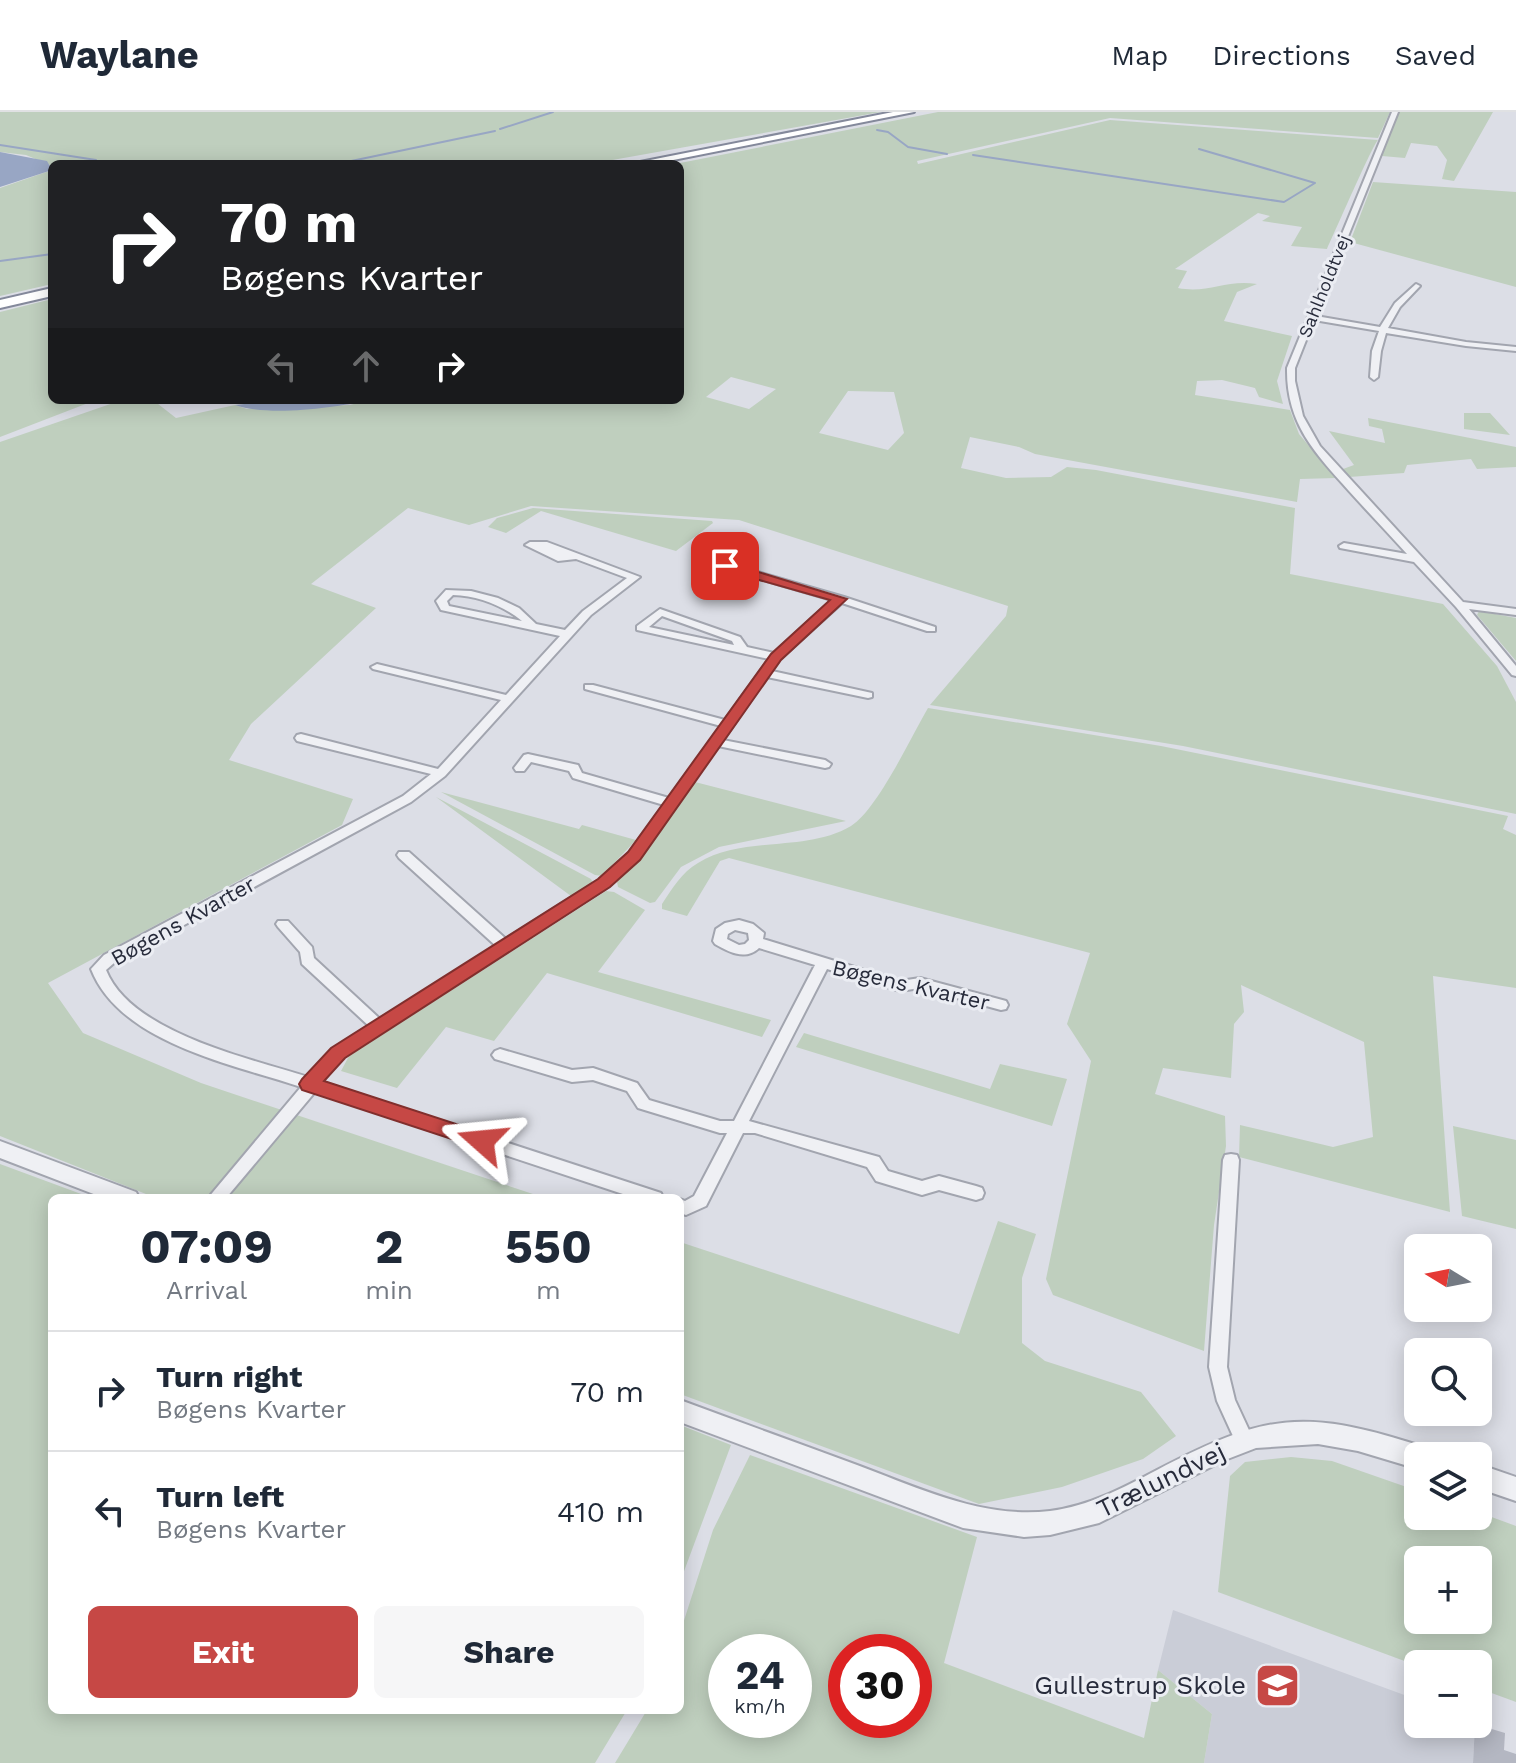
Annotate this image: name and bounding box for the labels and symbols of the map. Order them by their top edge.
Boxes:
street label: Sahlholdtvej [1294,232,1354,340]
pin [691,532,759,600]
street label: Bøgens Kvarter [107,871,259,971]
street label: Bøgens Kvarter [830,955,992,1015]
position arrow [440,1099,524,1183]
north arrow [1404,1234,1492,1322]
street label: Trælundvej [1092,1436,1230,1524]
speed limit sign: 30 [828,1634,932,1738]
school or university icon: Gullestrup Skole [1253,1661,1301,1709]
place label: Gullestrup Skole [1034,1670,1246,1700]

